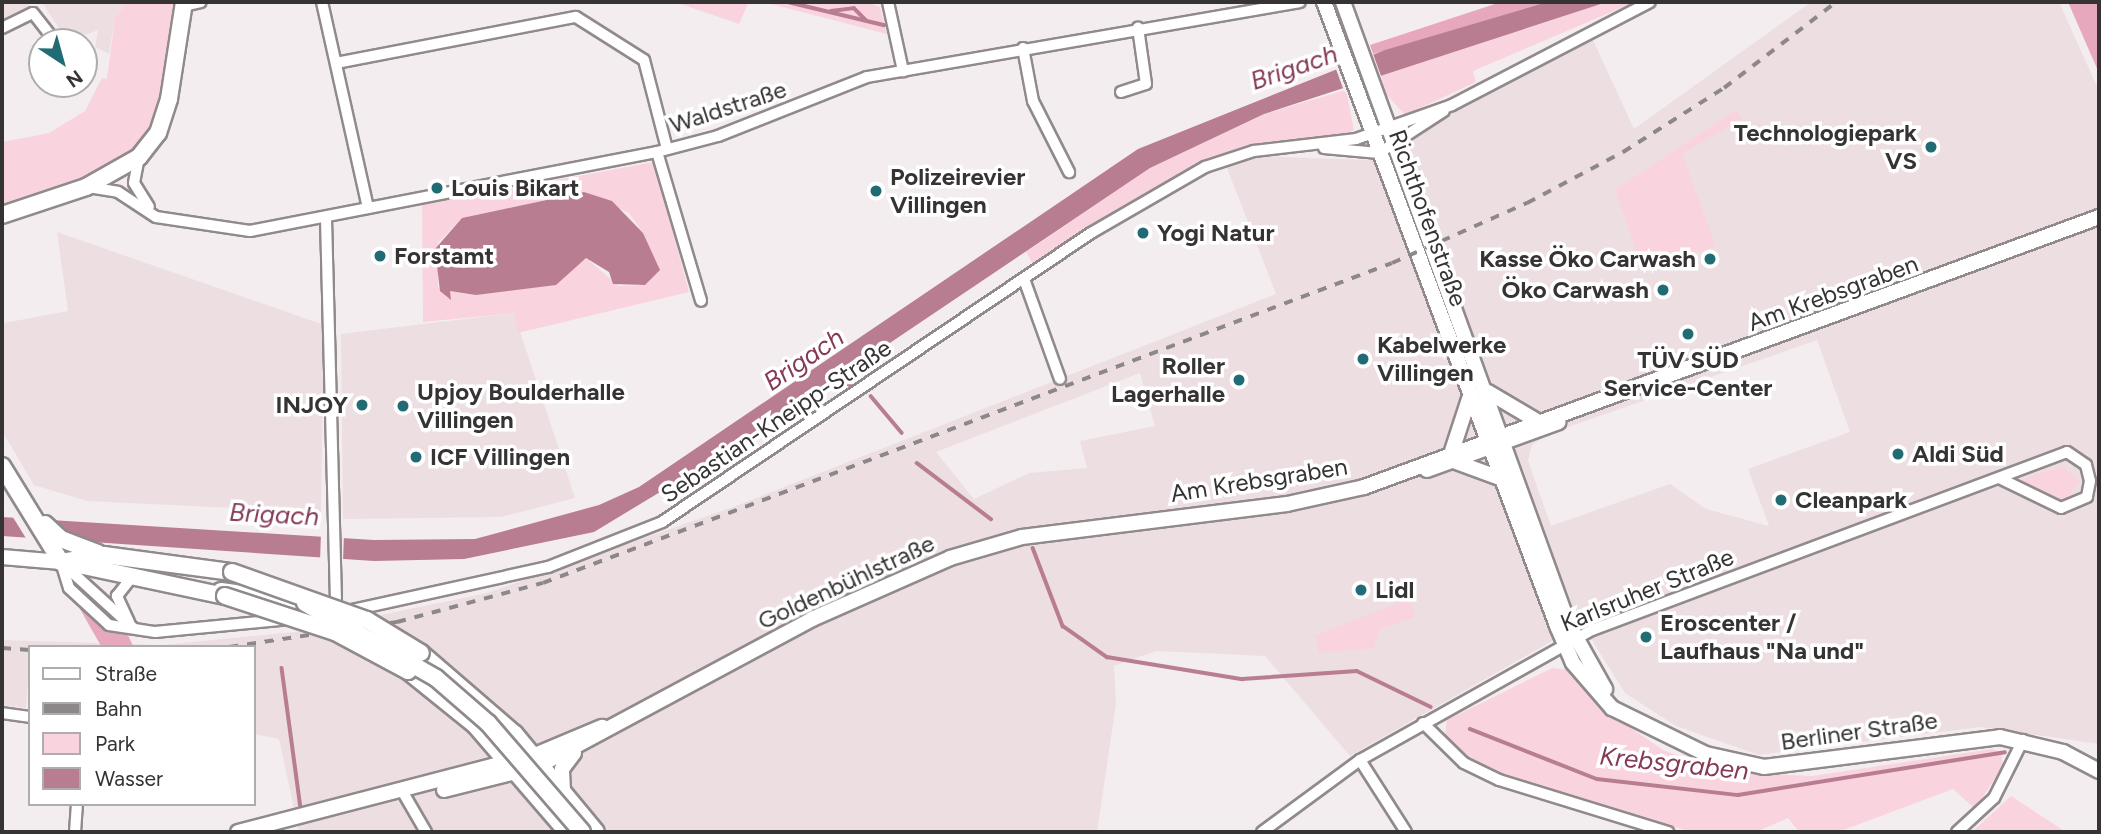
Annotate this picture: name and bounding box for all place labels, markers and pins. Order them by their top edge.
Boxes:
place label: Technologiepark VS [1734,119,1917,175]
marker: Technologiepark VS [1923,139,1939,155]
place label: Polizeirevier Villingen [890,163,1025,219]
place label: Louis Bikart [451,174,579,202]
marker: Louis Bikart [429,180,445,196]
marker: Polizeirevier Villingen [868,183,884,199]
place label: Yogi Natur [1157,219,1275,247]
marker: Yogi Natur [1135,225,1151,241]
place label: Forstamt [394,242,494,270]
place label: Kasse Öko Carwash [1479,245,1696,273]
marker: Forstamt [372,248,388,264]
marker: Kasse Öko Carwash [1702,251,1718,267]
place label: Öko Carwash [1502,276,1649,304]
marker: Öko Carwash [1655,282,1671,298]
marker: TÜV SÜD Service-Center [1680,326,1696,342]
place label: Kabelwerke Villingen [1377,331,1506,387]
place label: TÜV SÜD Service-Center [1604,346,1772,402]
marker: Kabelwerke Villingen [1355,351,1371,367]
place label: Roller Lagerhalle [1111,352,1225,408]
marker: Roller Lagerhalle [1231,372,1247,388]
place label: Upjoy Boulderhalle Villingen [417,378,625,434]
place label: INJOY [275,391,348,419]
marker: INJOY [354,397,370,413]
marker: Upjoy Boulderhalle Villingen [395,398,411,414]
place label: Aldi Süd [1912,440,2004,468]
place label: ICF Villingen [430,443,570,471]
marker: Aldi Süd [1890,446,1906,462]
marker: ICF Villingen [408,449,424,465]
place label: Cleanpark [1795,486,1907,514]
marker: Cleanpark [1773,492,1789,508]
place label: Lidl [1375,576,1414,604]
marker: Lidl [1353,582,1369,598]
place label: Eroscenter / Laufhaus "Na und" [1660,609,1864,665]
marker: Eroscenter / Laufhaus "Na und" [1638,629,1654,645]

